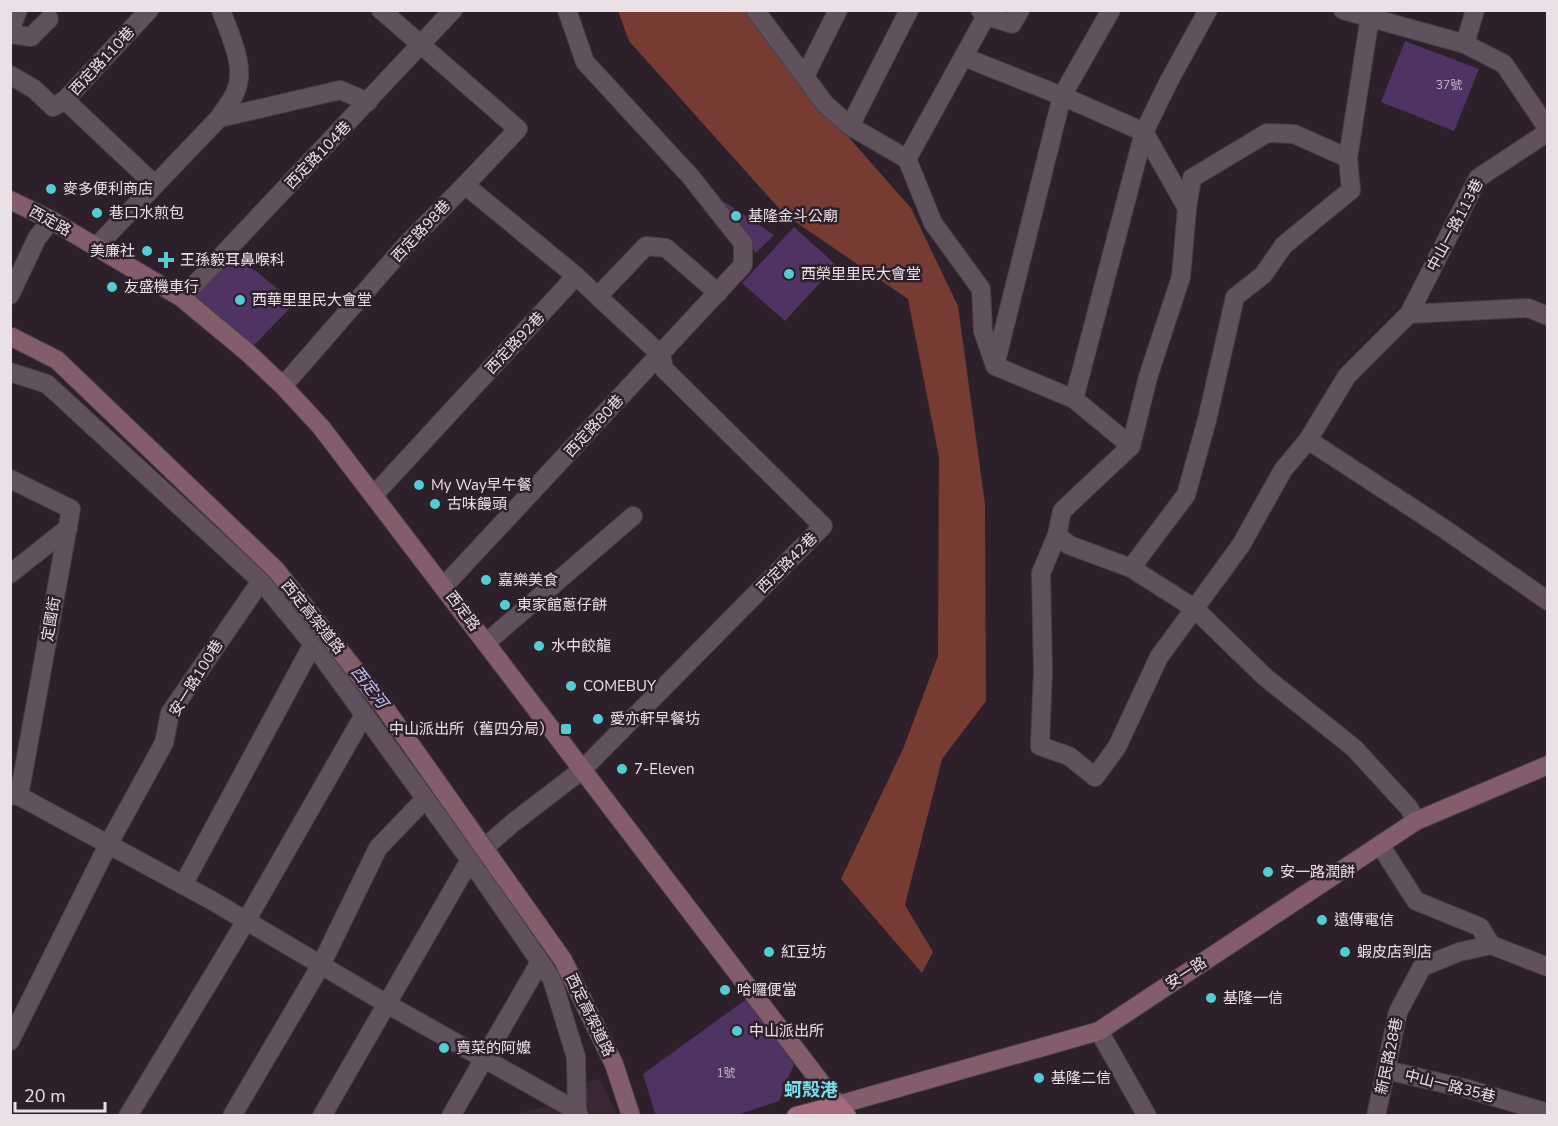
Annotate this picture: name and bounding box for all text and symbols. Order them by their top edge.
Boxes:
street label: 西定路110巷 [65,22,139,100]
house number: 37號 [1436,77,1462,93]
street label: 西定路104巷 [281,117,355,193]
street label: 中山一路113巷 [1422,175,1488,275]
place label: 麥多便利商店 [63,179,153,199]
marker: 麥多便利商店 [44,182,58,196]
street label: 西定路98巷 [387,196,455,266]
street label: 西定路 [25,201,75,241]
place label: 巷口水煎包 [109,203,184,223]
marker: 巷口水煎包 [90,206,104,220]
place label: 基隆金斗公廟 [748,206,838,226]
marker: 基隆金斗公廟 [729,209,743,223]
place label: 美廉社 [90,241,135,261]
marker: 美廉社 [140,244,154,258]
place label: 王孫毅耳鼻喉科 [180,250,285,270]
marker: 王孫毅耳鼻喉科 [157,251,175,269]
place label: 西榮里里民大會堂 [801,264,921,284]
marker: 西榮里里民大會堂 [782,267,796,281]
place label: 友盛機車行 [124,277,199,297]
marker: 友盛機車行 [105,280,119,294]
place label: 西華里里民大會堂 [252,290,372,310]
marker: 西華里里民大會堂 [233,293,247,307]
street label: 西定路92巷 [481,308,549,378]
street label: 西定路80巷 [560,391,628,461]
place label: My Way早午餐 [431,475,532,495]
marker: My Way早午餐 [412,478,426,492]
place label: 古味饅頭 [447,494,507,514]
marker: 古味饅頭 [428,497,442,511]
street label: 西定路42巷 [752,528,822,598]
place label: 嘉樂美食 [498,570,558,590]
marker: 嘉樂美食 [479,573,493,587]
street label: 西定高架道路 [277,576,349,658]
street label: 西定路 [441,587,485,635]
street label: 定國街 [37,595,65,643]
place label: 東家館蔥仔餅 [517,595,607,615]
marker: 東家館蔥仔餅 [498,598,512,612]
street label: 安一路100巷 [164,636,228,720]
place label: 水中餃龍 [551,636,611,656]
marker: 水中餃龍 [532,639,546,653]
water label: 西定河 [346,661,394,715]
place label: COMEBUY [583,676,657,696]
marker: COMEBUY [564,679,578,693]
place label: 愛亦軒早餐坊 [610,709,700,729]
marker: 愛亦軒早餐坊 [591,712,605,726]
place label: 中山派出所（舊四分局） [389,719,554,739]
marker: 中山派出所（舊四分局） [559,722,573,736]
place label: 7-Eleven [634,759,694,779]
marker: 7-Eleven [615,762,629,776]
place label: 安一路潤餅 [1280,862,1355,882]
marker: 安一路潤餅 [1261,865,1275,879]
place label: 遠傳電信 [1334,910,1394,930]
marker: 遠傳電信 [1315,913,1329,927]
place label: 紅豆坊 [781,942,826,962]
place label: 蝦皮店到店 [1357,942,1432,962]
marker: 紅豆坊 [762,945,776,959]
marker: 蝦皮店到店 [1338,945,1352,959]
street label: 安一路 [1162,952,1210,994]
street label: 西定高架道路 [561,970,619,1060]
place label: 哈囉便當 [737,980,797,1000]
marker: 哈囉便當 [718,983,732,997]
place label: 基隆一信 [1223,988,1283,1008]
marker: 基隆一信 [1204,991,1218,1005]
street label: 新民路28巷 [1371,1016,1407,1096]
place label: 中山派出所 [749,1021,824,1041]
marker: 中山派出所 [730,1024,744,1038]
place label: 賣菜的阿嬤 [456,1038,531,1058]
marker: 賣菜的阿嬤 [437,1041,451,1055]
house number: 1號 [716,1065,736,1081]
street label: 中山一路35巷 [1402,1065,1498,1107]
place label: 基隆二信 [1051,1068,1111,1088]
marker: 基隆二信 [1032,1071,1046,1085]
scale bar [15,1075,105,1113]
district label: 蚵殼港 [784,1078,838,1102]
text: 20 m [24,1084,66,1108]

